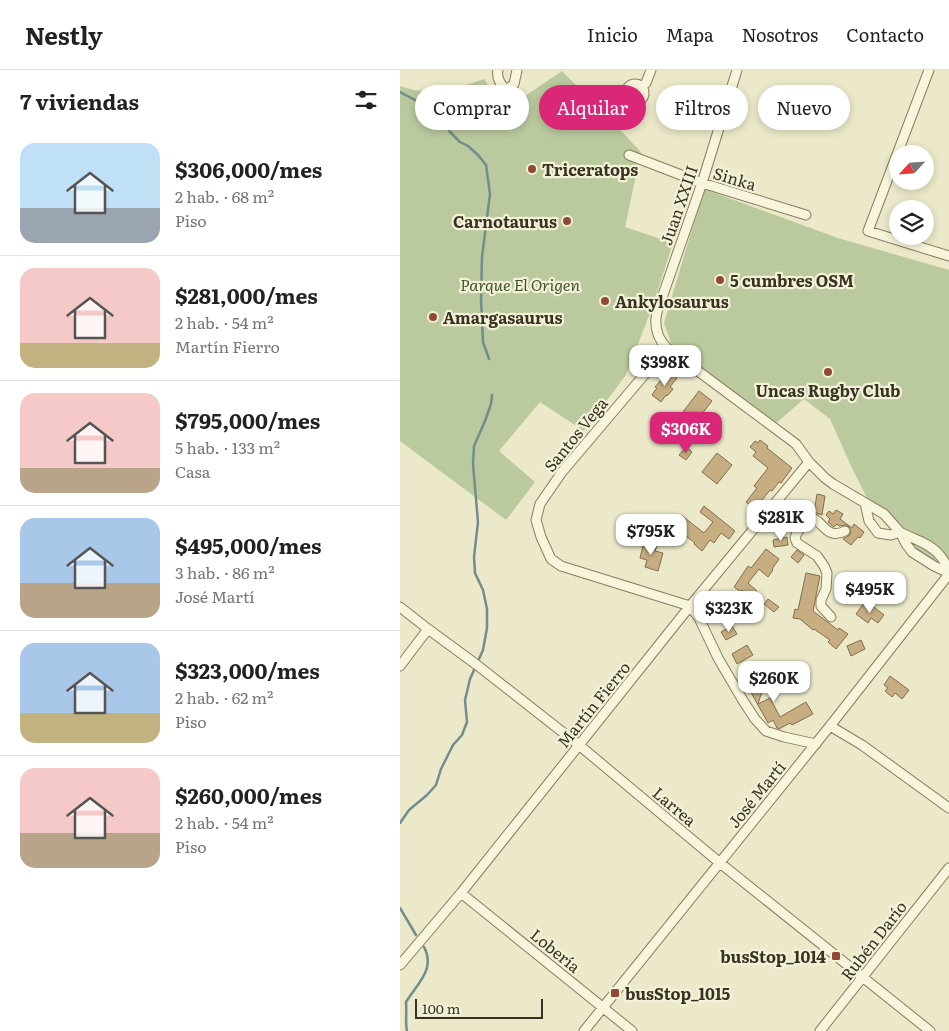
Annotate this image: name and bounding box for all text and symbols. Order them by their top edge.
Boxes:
text: Nestly [25,17,103,52]
text: Inicio [587,21,638,48]
text: Mapa [666,21,714,48]
text: Nosotros [742,21,818,48]
text: Contacto [846,21,924,48]
text: 7 viviendas [20,85,139,116]
chip: Comprar [415,85,529,130]
chip: Alquilar [539,85,646,130]
chip: Filtros [656,85,748,130]
chip: Nuevo [758,85,850,130]
icon: filters [352,86,380,114]
north arrow [889,145,934,190]
map controls [889,145,934,245]
text: $306,000/mes [175,153,322,184]
place label: Triceratops [542,157,638,181]
street label: Sinka [711,160,760,196]
street label: Juan XXIII [653,162,703,248]
icon: home [60,163,120,223]
marker: Triceratops [526,163,538,175]
text: 2 hab. · 68 m² [175,184,274,208]
button: layers [889,200,934,245]
text: Piso [175,208,207,232]
place label: Carnotaurus [453,209,557,233]
marker: Carnotaurus [561,215,573,227]
place label: 5 cumbres OSM [730,268,854,292]
park label: Parque El Origen [460,272,580,296]
marker: 5 cumbres OSM [714,274,726,286]
text: $281,000/mes [175,279,318,310]
icon: home [60,288,120,348]
place label: Ankylosaurus [615,289,729,313]
marker: Ankylosaurus [599,295,611,307]
place label: Amargasaurus [443,305,563,329]
text: 2 hab. · 54 m² [175,310,274,334]
marker: Amargasaurus [427,311,439,323]
text: Martín Fierro [175,334,280,358]
pin: $398K [630,344,700,387]
text: $398K [640,349,690,373]
marker: Uncas Rugby Club [822,366,834,378]
place label: Uncas Rugby Club [756,378,900,402]
street label: Santos Vega [537,391,613,476]
text: $795,000/mes [175,404,320,435]
pin: $306K [651,412,721,454]
icon: home [60,413,120,473]
text: $306K [661,416,711,440]
text: 5 hab. · 133 m² [175,435,280,459]
text: Casa [175,459,210,483]
pin: $281K [746,500,816,542]
text: $281K [758,504,804,528]
pin: $795K [616,514,686,556]
text: $795K [627,518,675,542]
text: $495,000/mes [175,529,321,560]
icon: home [60,538,120,598]
text: 3 hab. · 86 m² [175,560,275,584]
pin: $495K [835,572,905,614]
text: $495K [845,576,895,600]
text: José Martí [175,584,255,608]
pin: $323K [694,590,764,633]
text: $323K [705,595,753,619]
text: $323,000/mes [175,654,320,685]
street label: Martín Fierro [551,656,635,752]
pin: $260K [739,660,809,703]
icon: home [60,663,120,723]
text: $260K [749,665,799,689]
text: 2 hab. · 62 m² [175,685,273,709]
text: Piso [175,709,207,733]
street label: José Martí [722,755,790,833]
text: $260,000/mes [175,779,322,810]
street label: Larrea [648,781,702,832]
icon: home [60,788,120,848]
text: 2 hab. · 54 m² [175,810,274,834]
text: Piso [175,834,207,858]
street label: Rubén Darío [834,895,912,985]
street label: Lobería [526,922,587,978]
place label: busStop_1014 [720,944,826,968]
marker: busStop_1014 [830,950,842,962]
place label: busStop_1015 [625,981,731,1005]
marker: busStop_1015 [609,987,621,999]
scale bar [415,996,542,1019]
text: 100 m [422,998,460,1018]

